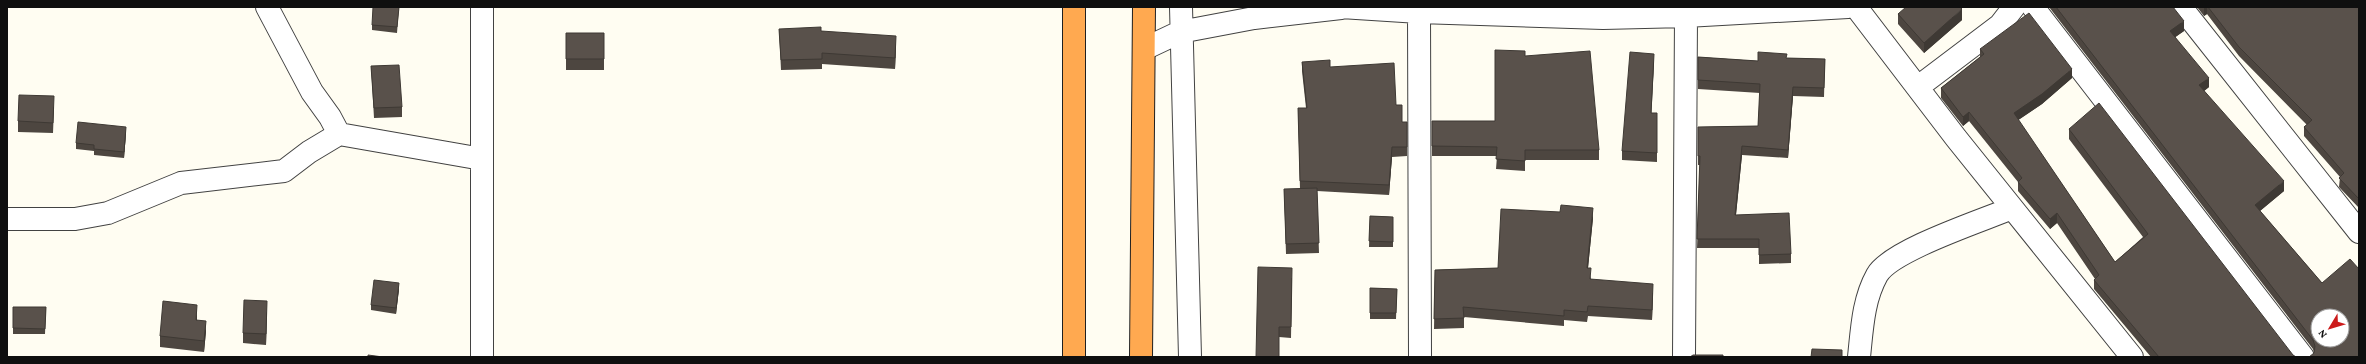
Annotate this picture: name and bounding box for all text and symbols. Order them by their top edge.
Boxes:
north arrow [2310,308,2350,348]
text: N [2315,327,2329,341]

